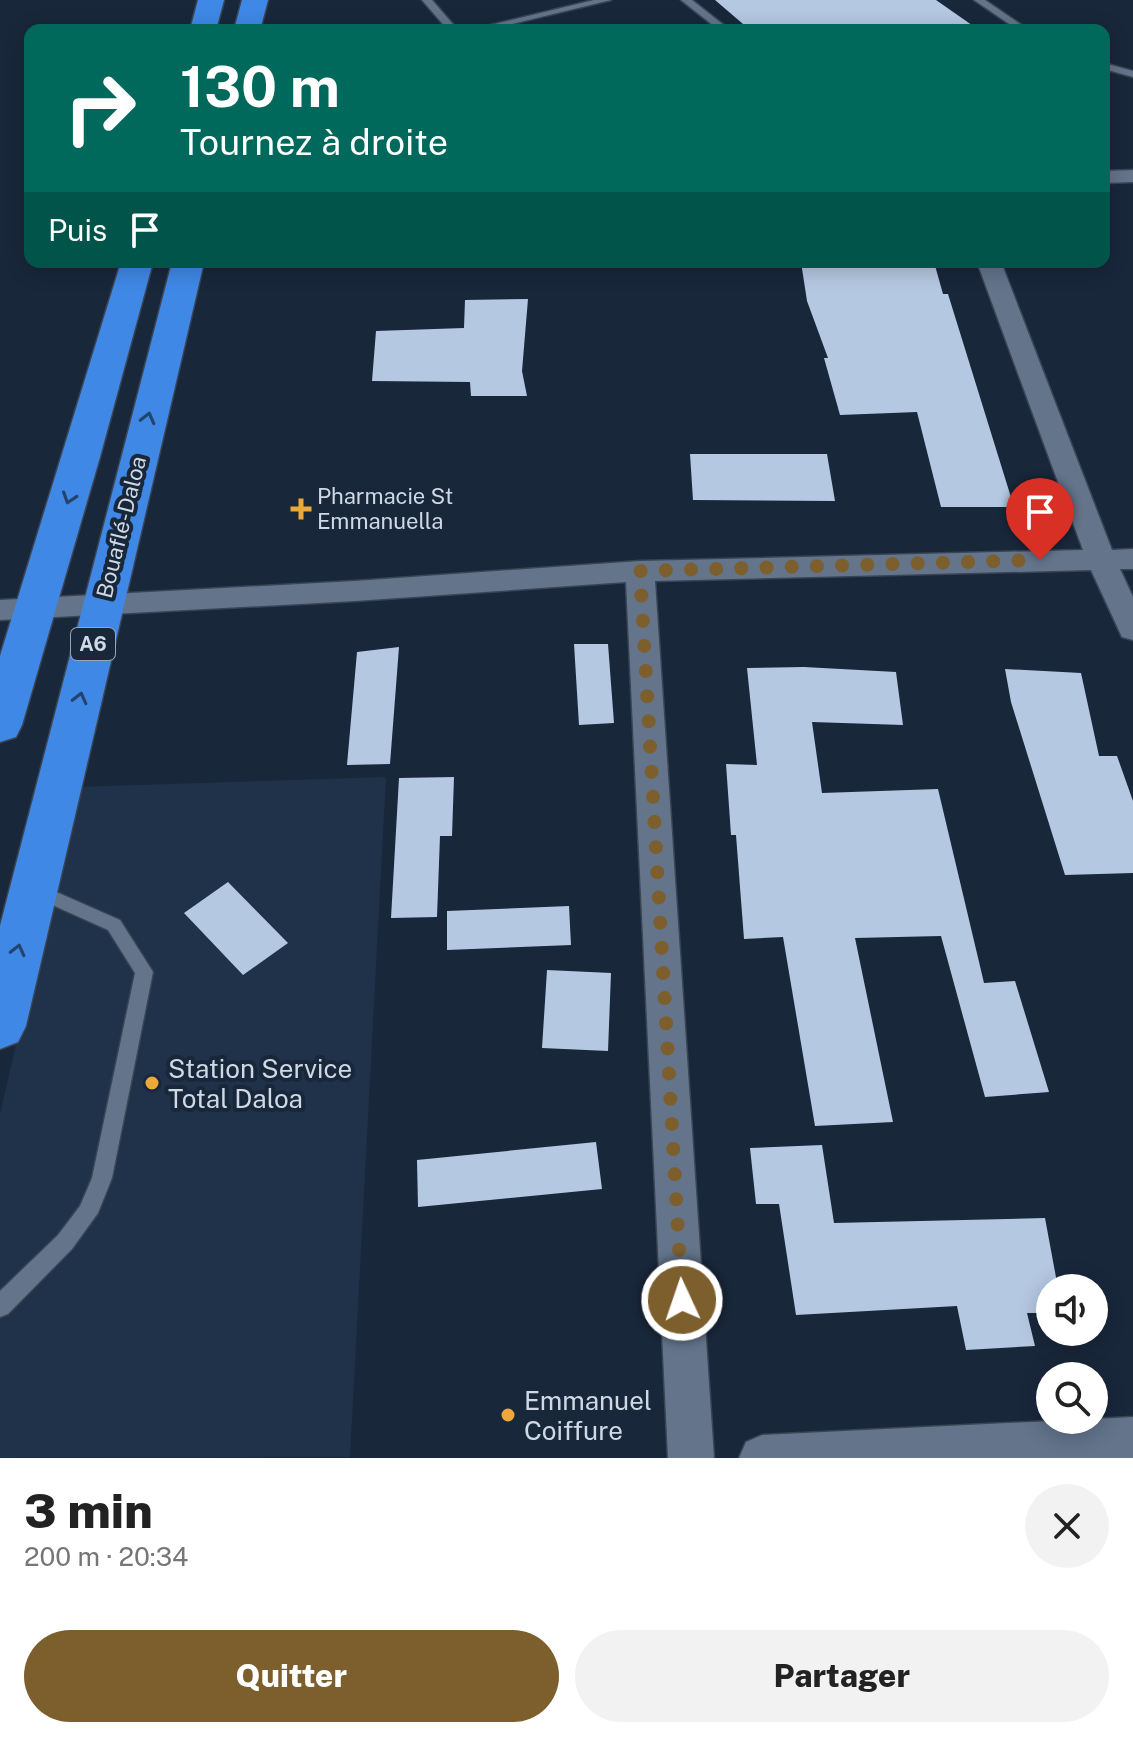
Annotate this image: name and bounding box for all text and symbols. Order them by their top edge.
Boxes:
text: 130 m [180,54,340,120]
icon: right [48,56,152,160]
text: Tournez à droite [180,121,448,163]
icon: arrive [123,208,167,252]
text: Puis [48,212,107,248]
one-way arrow [139,412,156,426]
street label: Bouaflé-Daloa [91,453,151,601]
pin [1006,478,1074,560]
place label: Pharmacie St Emmanuella [317,483,453,534]
icon: arrive [1018,490,1062,534]
one-way arrow [62,491,78,505]
marker: Pharmacie St Emmanuella [292,500,310,518]
road number: A6 [71,628,115,660]
one-way arrow [71,692,88,705]
one-way arrow [9,944,26,958]
place label: Station Service Total Daloa [168,1053,352,1114]
marker: Station Service Total Daloa [143,1074,161,1092]
position arrow [640,1258,724,1342]
map controls [1036,1274,1108,1434]
button: sound [1036,1274,1108,1346]
button: search [1036,1362,1108,1434]
place label: Emmanuel Coiffure [524,1385,652,1446]
marker: Emmanuel Coiffure [499,1406,517,1424]
text: 3 min [24,1482,153,1539]
button: close [1025,1484,1109,1568]
text: 200 m · 20:34 [24,1541,188,1572]
button: Quitter [24,1630,559,1722]
button: Partager [575,1630,1109,1722]

